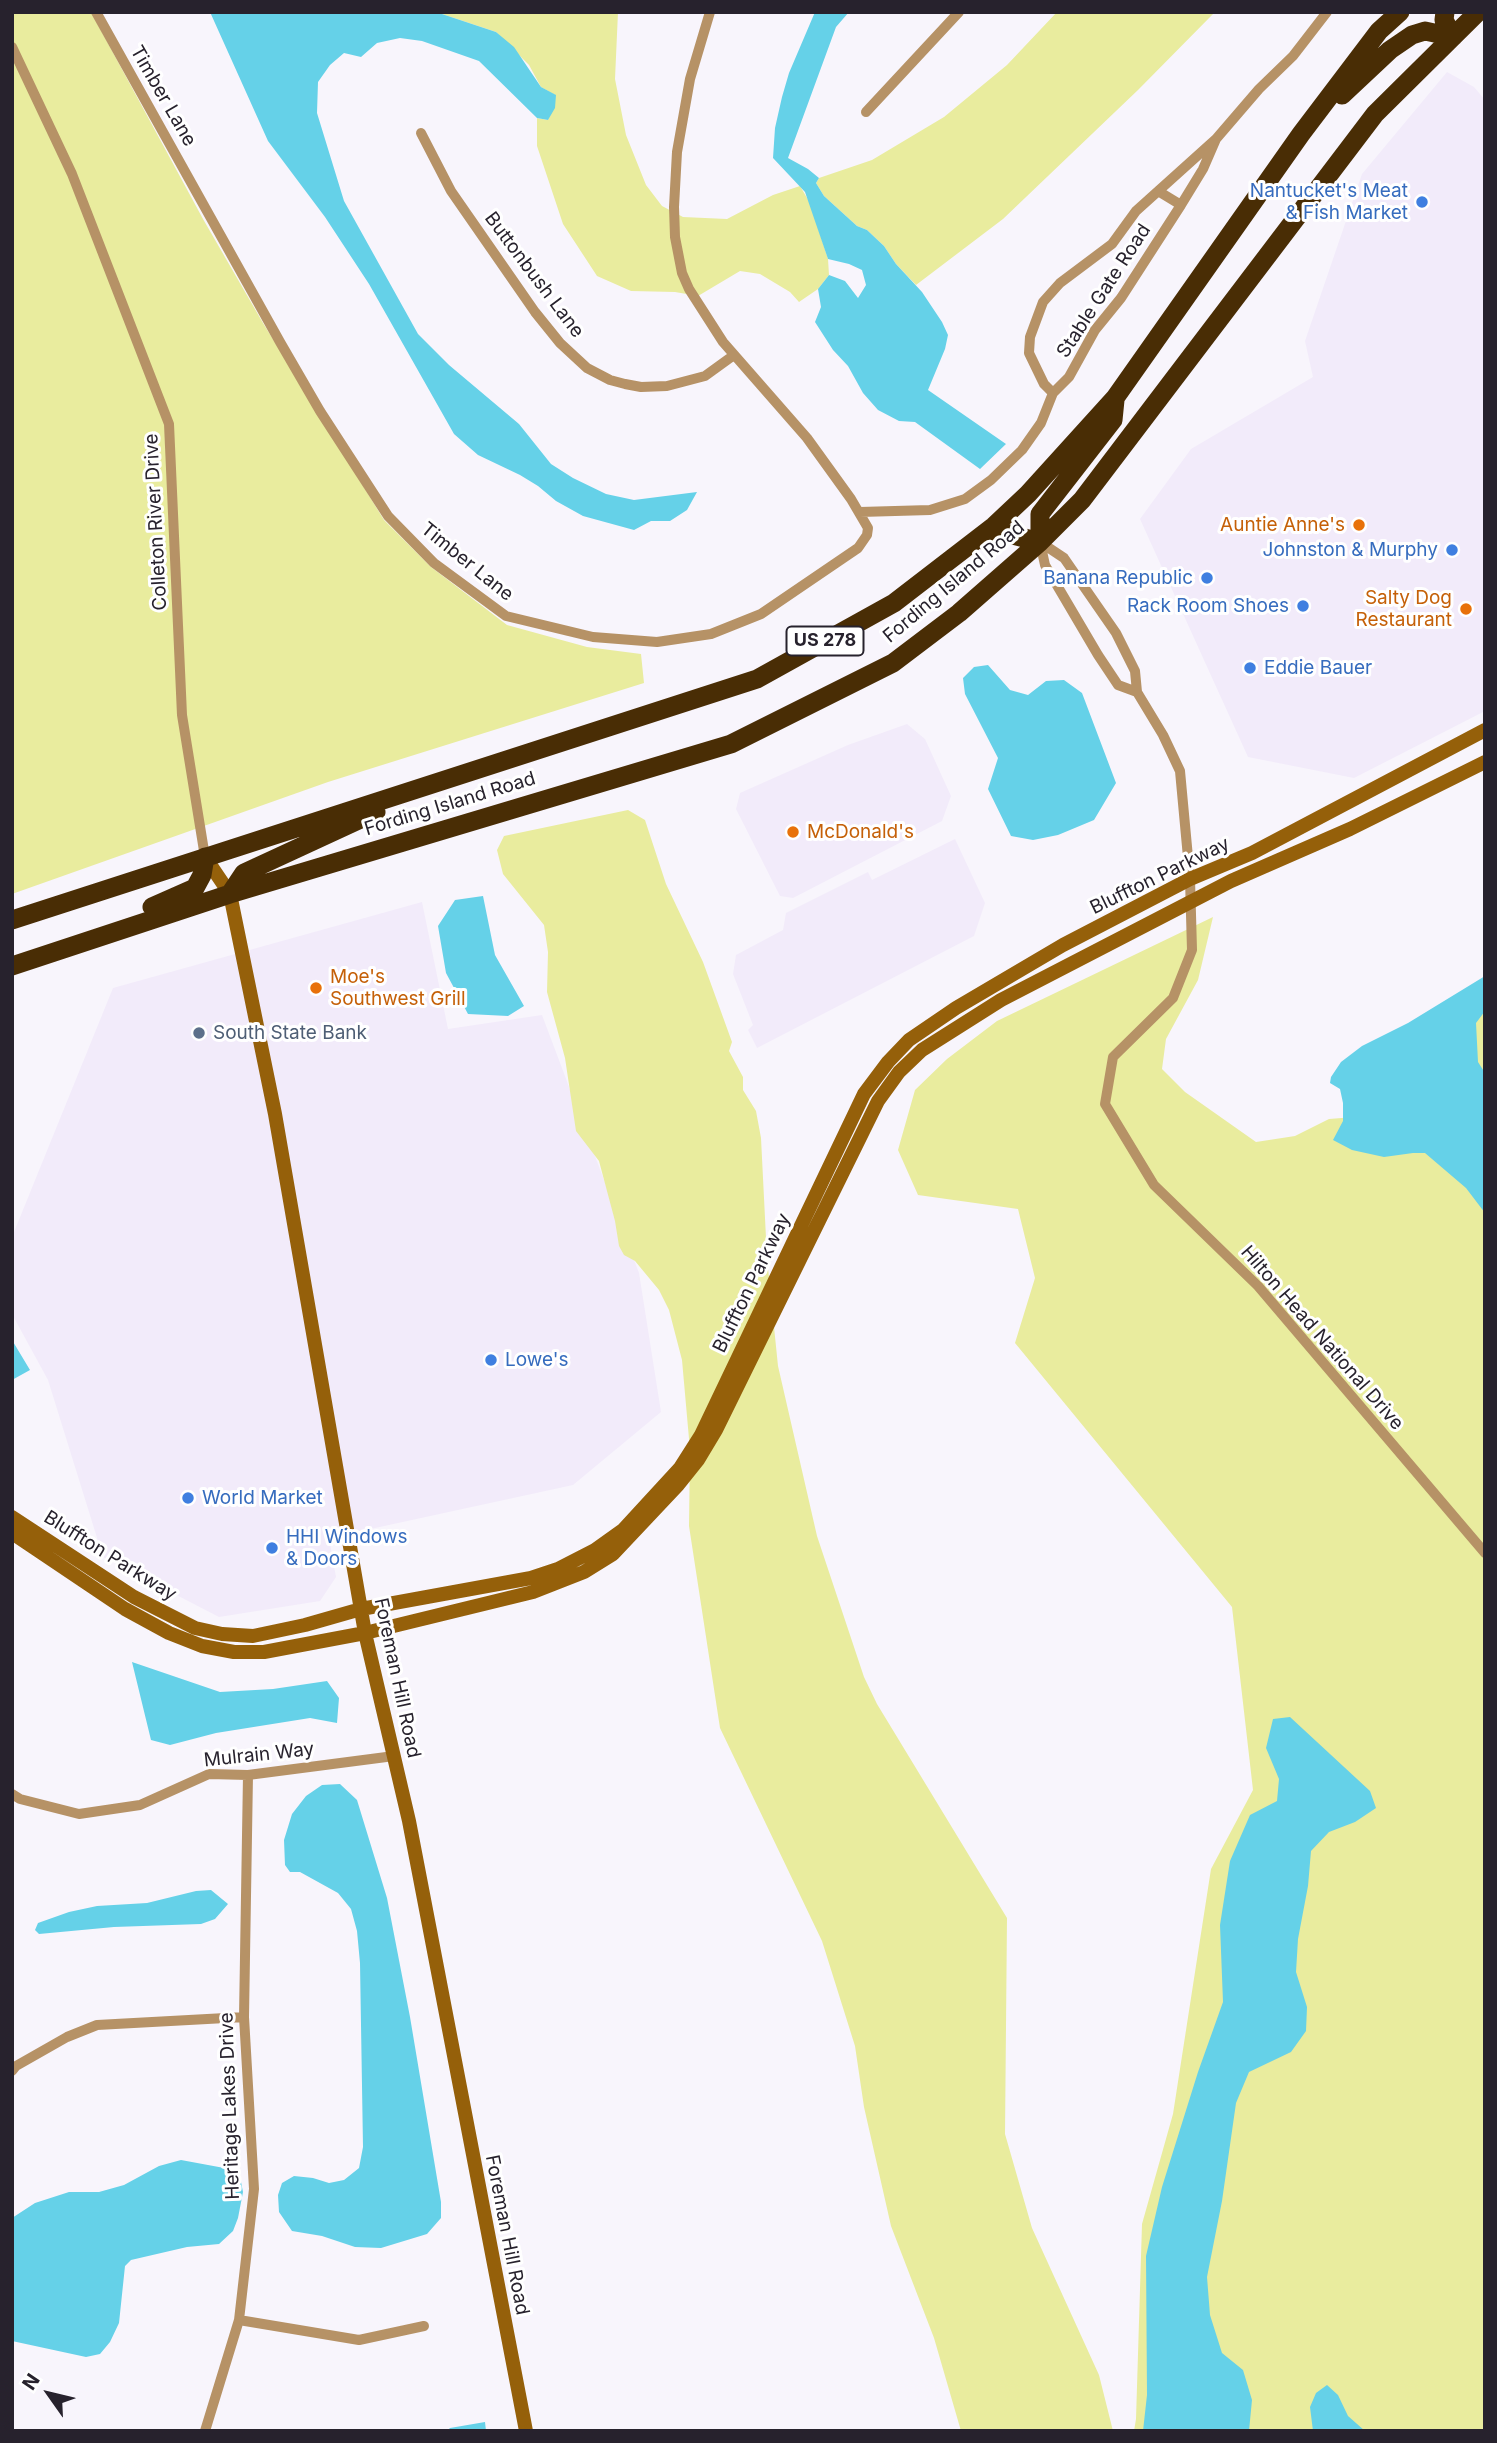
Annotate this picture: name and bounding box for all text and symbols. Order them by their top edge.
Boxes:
street label: Timber Lane [125,42,201,150]
place label: Nantucket's Meat & Fish Market [1250,180,1408,224]
marker: Nantucket's Meat & Fish Market [1414,194,1430,210]
street label: Buttonbush Lane [479,208,589,342]
street label: Stable Gate Road [1052,220,1156,362]
street label: Colleton River Drive [140,433,172,611]
place label: Auntie Anne's [1220,514,1345,536]
street label: Fording Island Road [879,516,1029,648]
marker: Auntie Anne's [1351,517,1367,533]
street label: Timber Lane [416,518,518,606]
place label: Johnston & Murphy [1263,539,1438,561]
marker: Johnston & Murphy [1444,542,1460,558]
place label: Banana Republic [1043,567,1193,589]
marker: Banana Republic [1199,570,1215,586]
place label: Salty Dog Restaurant [1355,587,1452,631]
place label: Rack Room Shoes [1127,595,1289,617]
marker: Rack Room Shoes [1295,598,1311,614]
marker: Salty Dog Restaurant [1458,601,1474,617]
road number: US 278 [786,626,864,656]
place label: Eddie Bauer [1264,657,1372,679]
marker: Eddie Bauer [1242,660,1258,676]
street label: Fording Island Road [362,767,538,841]
place label: McDonald's [807,821,914,843]
marker: McDonald's [785,824,801,840]
street label: Bluffton Parkway [1087,832,1233,920]
place label: Moe's Southwest Grill [330,966,466,1010]
marker: Moe's Southwest Grill [308,980,324,996]
place label: South State Bank [213,1022,367,1044]
marker: South State Bank [191,1025,207,1041]
street label: Bluffton Parkway [708,1210,796,1356]
street label: Hilton Head National Drive [1236,1241,1408,1435]
place label: Lowe's [505,1349,569,1371]
marker: Lowe's [483,1352,499,1368]
place label: World Market [202,1487,323,1509]
marker: World Market [180,1490,196,1506]
street label: Bluffton Parkway [39,1506,181,1606]
place label: HHI Windows & Doors [286,1526,407,1570]
marker: HHI Windows & Doors [264,1540,280,1556]
street label: Foreman Hill Road [369,1596,425,1760]
street label: Mulrain Way [203,1738,315,1772]
street label: Heritage Lakes Drive [215,2012,245,2200]
street label: Foreman Hill Road [480,2153,534,2317]
north arrow [14,2359,84,2429]
text: N [18,2370,45,2394]

